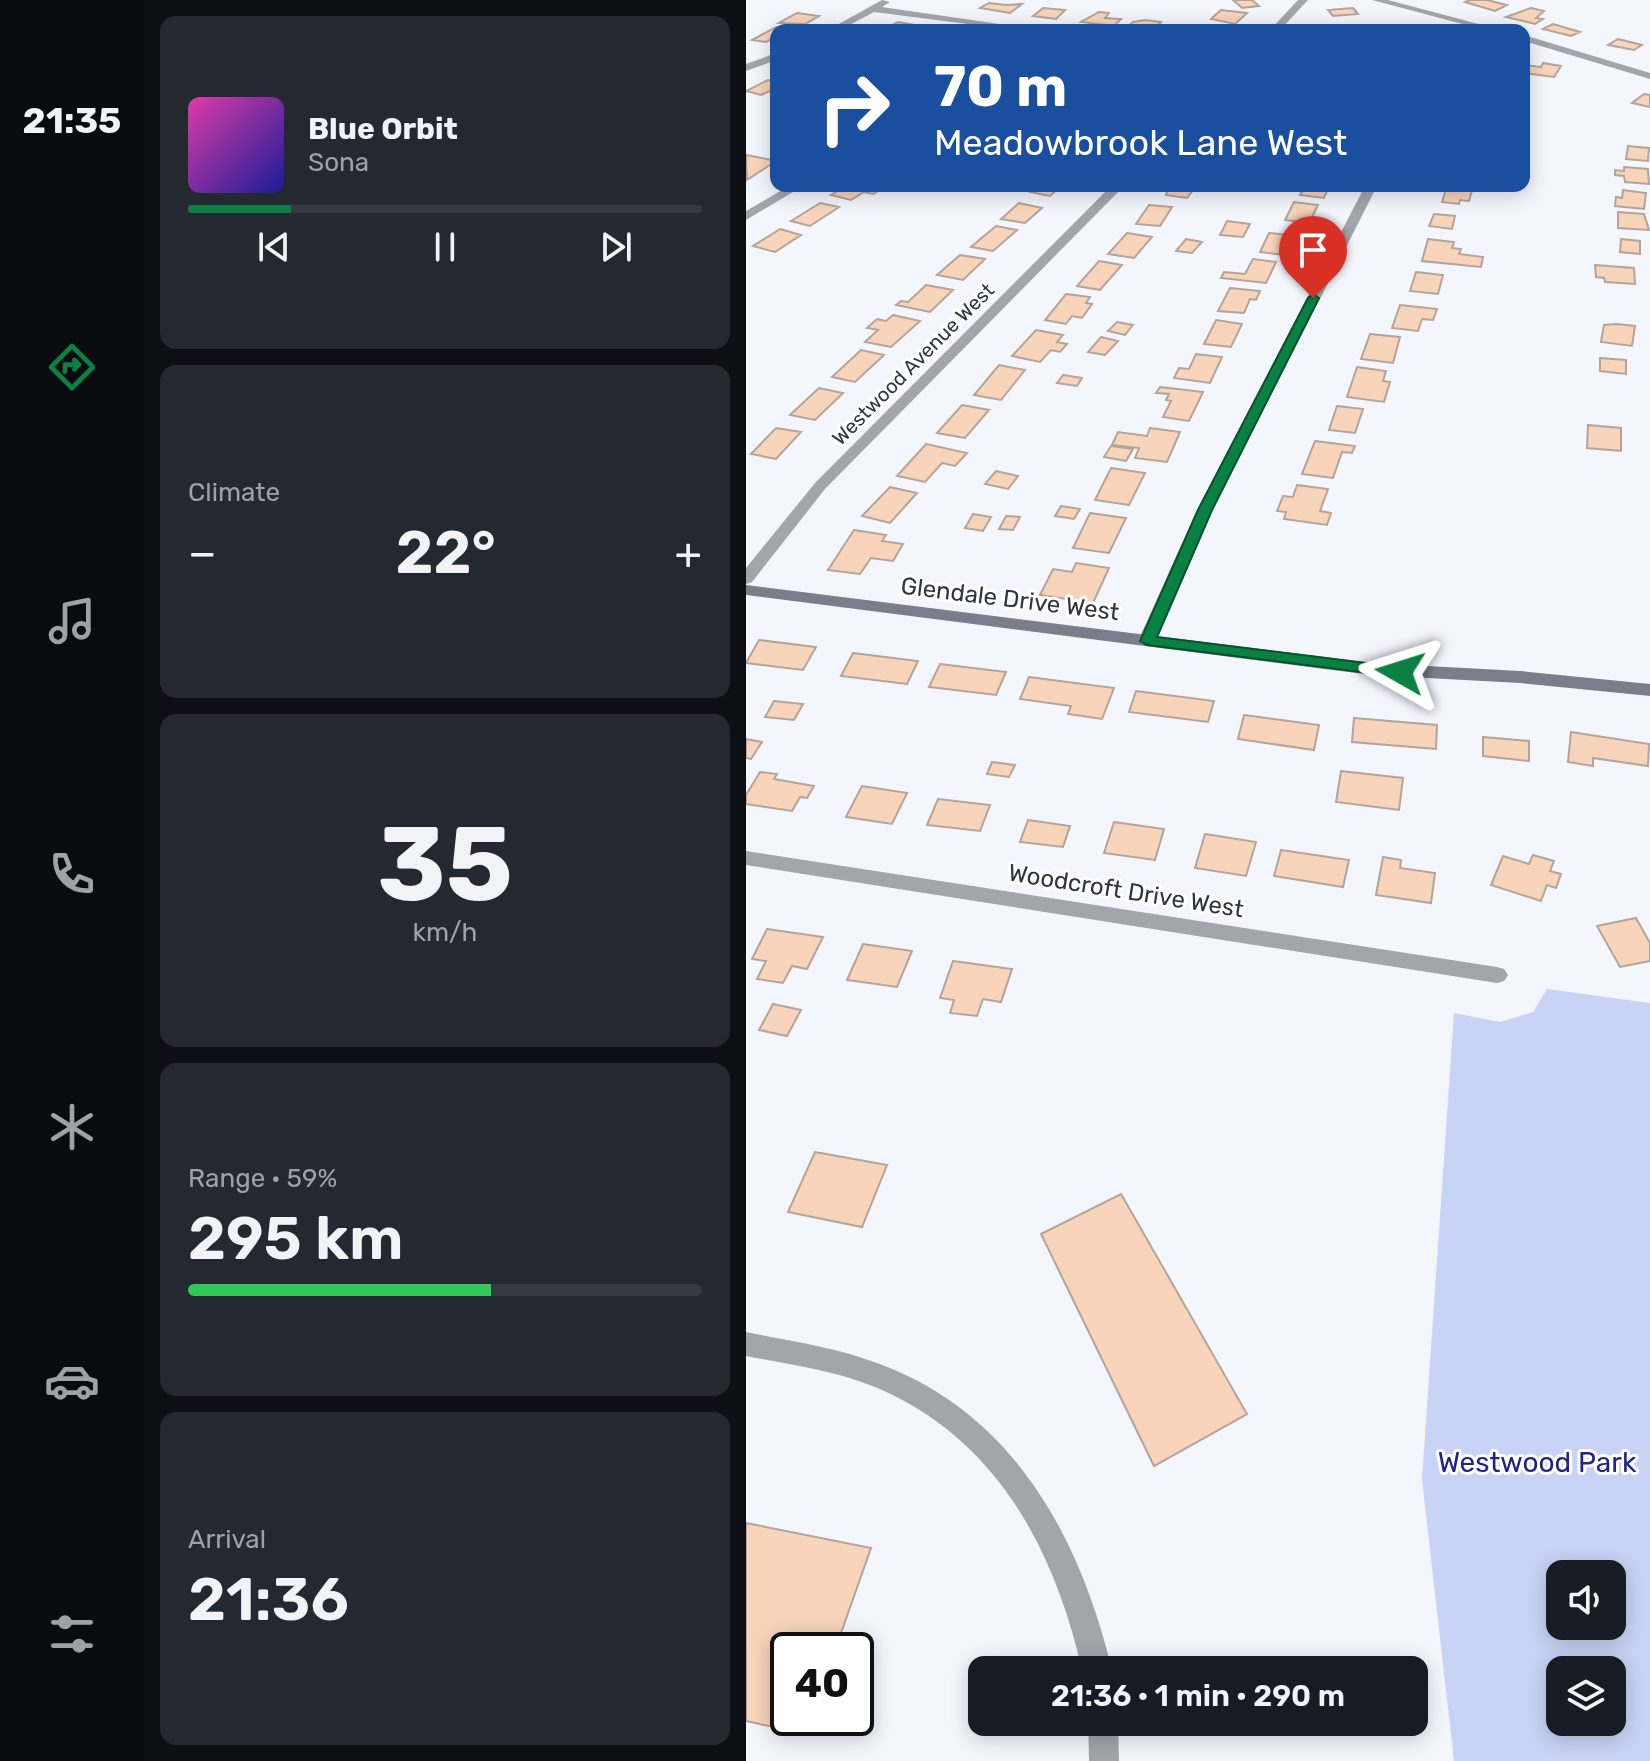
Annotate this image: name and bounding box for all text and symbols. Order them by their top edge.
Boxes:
text: 70 m [934,54,1067,120]
icon: right [802,56,906,160]
text: 21:35 [23,99,121,142]
text: Blue Orbit [308,111,458,147]
text: Meadowbrook Lane West [934,121,1347,164]
text: Sona [308,147,369,178]
pin [1279,216,1347,298]
icon: previous [252,225,296,269]
icon: pause [423,225,467,269]
icon: next [594,225,638,269]
icon: arrive [1291,228,1335,272]
street label: Westwood Avenue West [827,278,999,450]
icon: directions [44,339,100,395]
text: Climate [188,477,280,508]
text: 22° [395,517,496,588]
text: − [188,527,217,579]
text: + [675,527,702,579]
street label: Glendale Drive West [899,572,1121,626]
icon: music [44,593,100,649]
position arrow [1358,630,1442,714]
text: 35 [377,803,513,926]
icon: phone [44,846,100,902]
street label: Woodcroft Drive West [1006,859,1246,923]
text: km/h [413,917,477,948]
icon: climate [44,1099,100,1155]
text: Range · 59% [188,1163,337,1194]
text: 295 km [188,1203,404,1274]
icon: car [44,1353,100,1409]
park label: Westwood Park [1438,1446,1637,1479]
text: Arrival [188,1524,266,1555]
map controls [1546,1560,1626,1736]
button: sound [1546,1560,1626,1640]
text: 21:36 [188,1564,349,1635]
icon: filters [44,1606,100,1662]
speed limit sign: 40 [770,1632,874,1736]
button: layers [1546,1656,1626,1736]
text: 21:36 · 1 min · 290 m [1051,1678,1345,1714]

